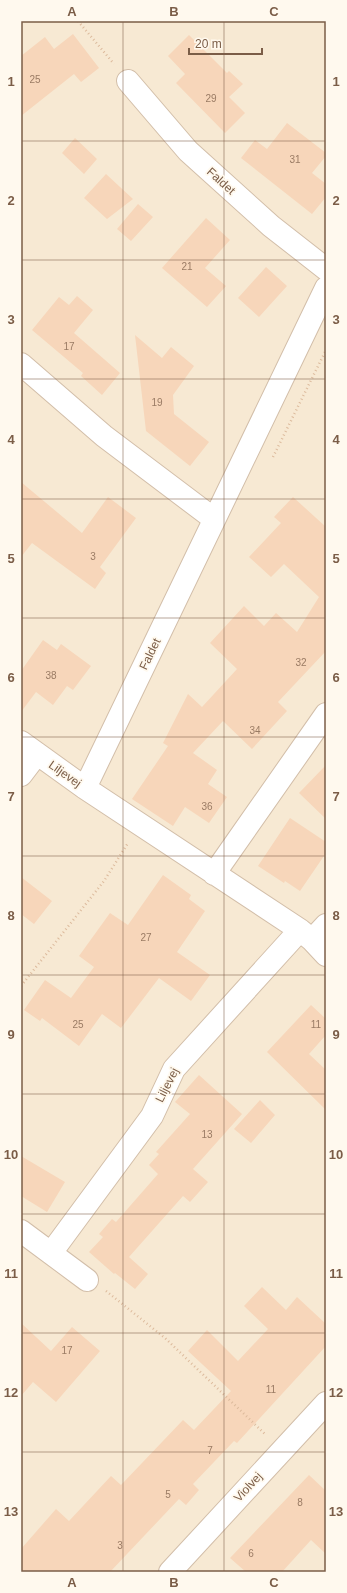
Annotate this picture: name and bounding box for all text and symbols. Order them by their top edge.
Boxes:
text: A [67,4,77,19]
text: B [169,4,179,19]
text: C [269,4,279,19]
scale bar [189,30,262,56]
text: 20 m [195,37,222,51]
text: 1 [7,74,15,89]
house number: 25 [29,74,41,85]
text: 1 [332,74,340,89]
house number: 29 [205,93,217,104]
house number: 31 [289,154,301,165]
street label: Faldet [204,165,239,198]
text: 2 [7,193,15,208]
text: 2 [332,193,340,208]
house number: 21 [181,261,193,272]
text: 3 [7,312,15,327]
text: 3 [332,312,340,327]
house number: 17 [63,341,75,352]
house number: 19 [151,397,163,408]
text: 4 [7,432,15,447]
text: 4 [332,432,340,447]
text: 5 [7,551,15,566]
house number: 3 [90,551,96,562]
text: 5 [332,551,340,566]
street label: Faldet [136,635,164,672]
house number: 32 [295,657,307,668]
text: 6 [7,670,15,685]
house number: 38 [45,670,57,681]
text: 6 [332,670,340,685]
house number: 34 [249,725,261,736]
street label: Liljevej [46,758,84,790]
text: 7 [7,789,15,804]
text: 7 [332,789,340,804]
house number: 36 [201,801,213,812]
text: 8 [7,908,15,923]
text: 8 [332,908,340,923]
house number: 27 [140,932,152,943]
house number: 25 [72,1019,84,1030]
house number: 11 [311,1019,322,1030]
text: 9 [7,1027,15,1042]
text: 9 [332,1027,340,1042]
street label: Liljevej [152,1065,182,1105]
house number: 13 [201,1129,213,1140]
text: 10 [4,1147,18,1162]
text: 10 [329,1147,343,1162]
text: 11 [4,1266,18,1281]
text: 11 [329,1266,343,1281]
house number: 17 [61,1345,73,1356]
house number: 11 [266,1384,277,1395]
text: 12 [4,1385,18,1400]
text: 12 [329,1385,343,1400]
house number: 7 [207,1445,213,1456]
street label: Violvej [231,1469,265,1505]
house number: 5 [165,1489,171,1500]
house number: 8 [297,1497,303,1508]
text: 13 [4,1504,18,1519]
text: 13 [329,1504,343,1519]
house number: 3 [117,1540,123,1551]
house number: 6 [248,1548,254,1559]
text: A [67,1575,77,1590]
text: B [169,1575,179,1590]
text: C [269,1575,279,1590]

